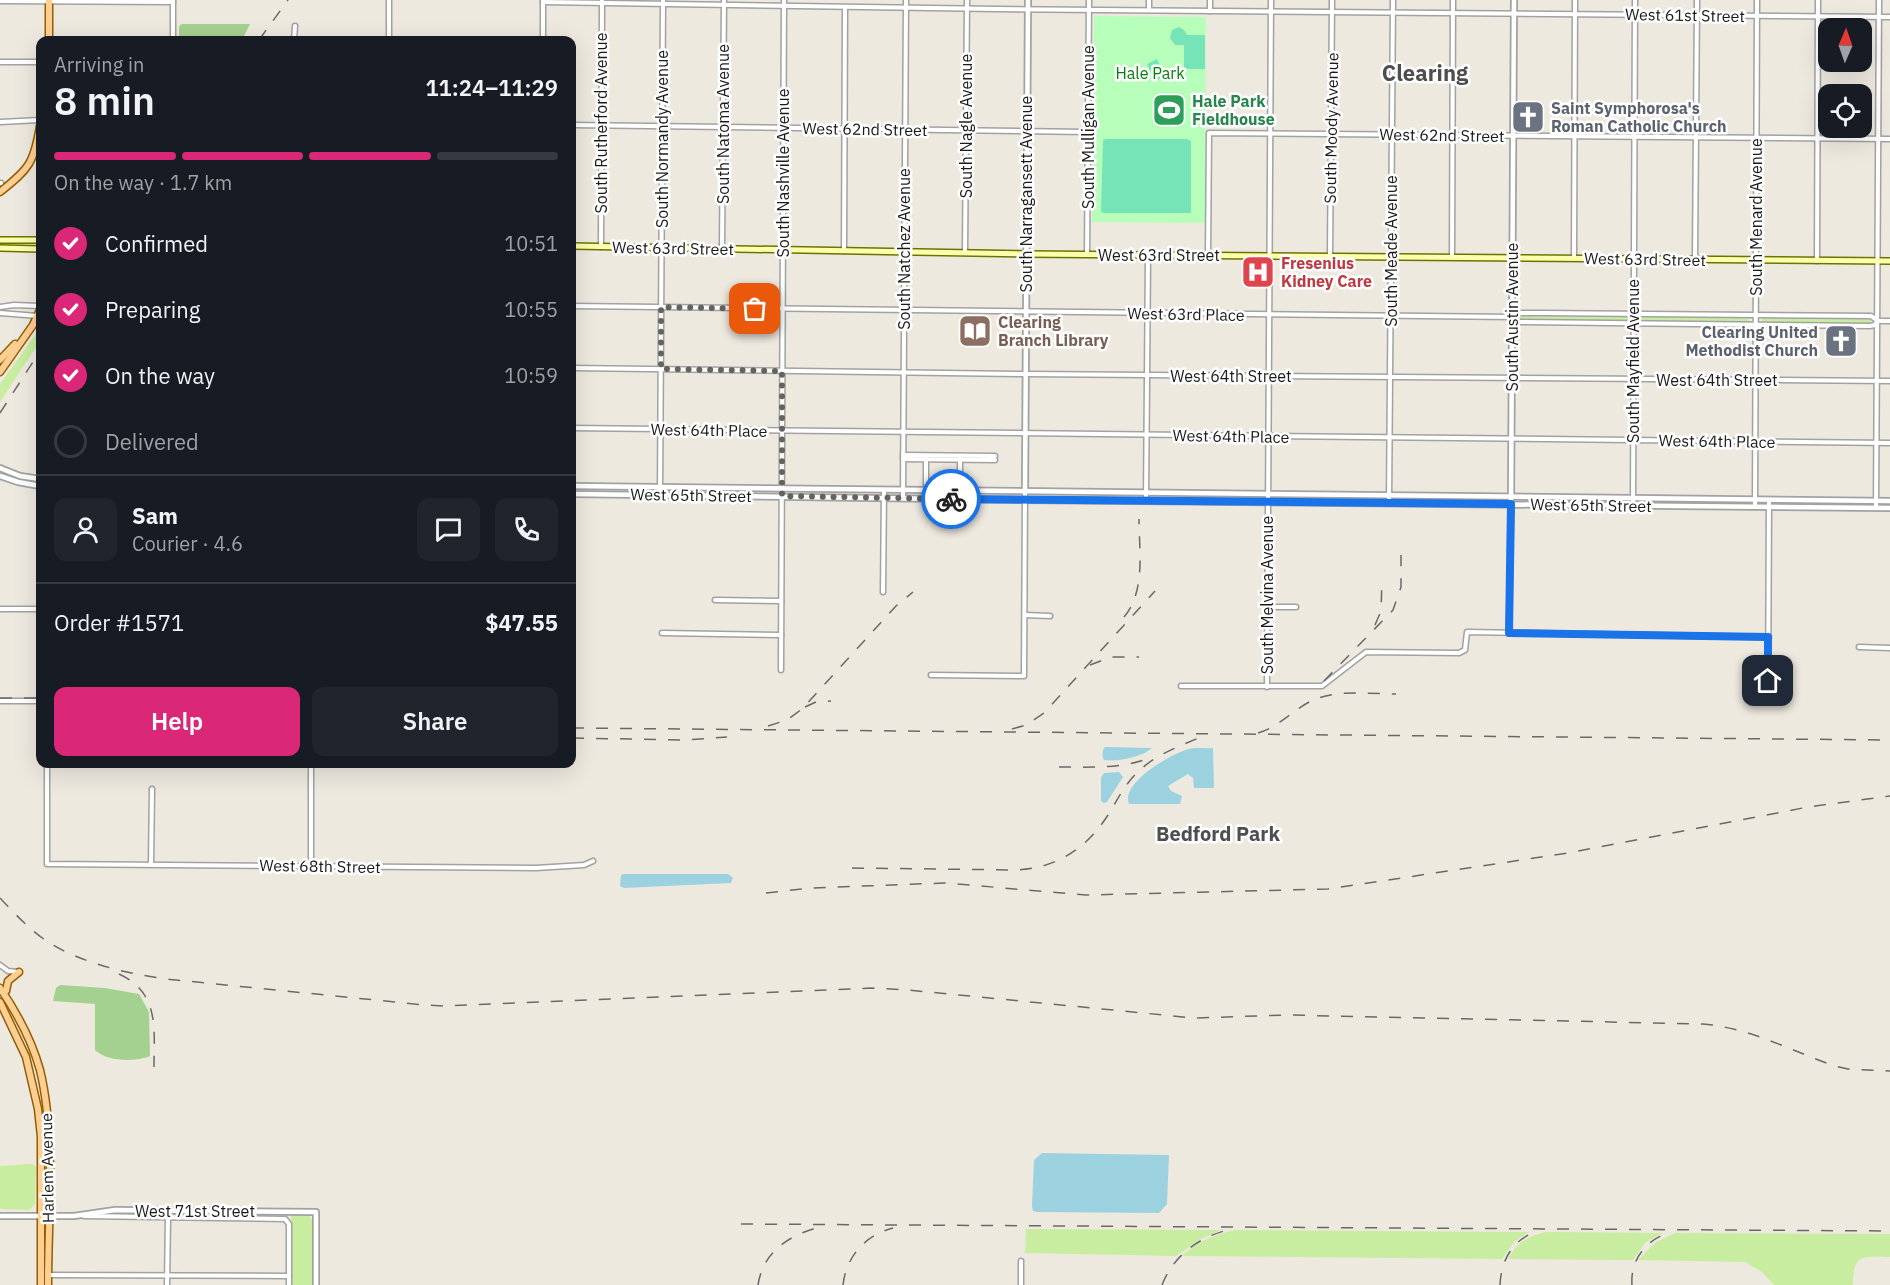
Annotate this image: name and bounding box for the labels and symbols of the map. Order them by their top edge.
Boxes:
street label: West 61st Street [1625,4,1745,26]
north arrow [1818,18,1872,72]
street label: South Rutherford Avenue [591,32,611,213]
street label: South Natoma Avenue [713,44,733,204]
street label: South Mulligan Avenue [1078,45,1098,209]
street label: South Normandy Avenue [652,50,672,228]
street label: South Moody Avenue [1320,52,1342,204]
street label: South Nagle Avenue [956,54,976,198]
district label: Clearing [1382,58,1469,87]
park label: Hale Park [1115,63,1185,83]
street label: South Nashville Avenue [773,88,793,257]
place label: Hale Park Fieldhouse [1192,91,1275,129]
sports icon: Hale Park Fieldhouse [1151,92,1187,128]
street label: South Narragansett Avenue [1016,95,1036,292]
place label: Saint Symphorosa's Roman Catholic Church [1551,98,1727,136]
church icon: Saint Symphorosa's Roman Catholic Church [1510,99,1546,135]
street label: West 62nd Street [802,118,928,140]
street label: West 62nd Street [1379,124,1505,146]
street label: South Menard Avenue [1746,138,1766,296]
street label: South Natchez Avenue [894,168,914,330]
street label: South Meade Avenue [1381,175,1401,327]
street label: West 63rd Street [612,237,734,259]
street label: South Austin Avenue [1502,242,1522,391]
street label: West 63rd Street [1098,245,1220,265]
street label: West 63rd Street [1584,248,1706,270]
place label: Fresenius Kidney Care [1281,253,1372,291]
hospital icon: Fresenius Kidney Care [1240,254,1276,290]
street label: South Mayfield Avenue [1623,279,1643,443]
pin [729,283,780,334]
street label: West 63rd Place [1127,303,1245,325]
place label: Clearing Branch Library [998,312,1109,350]
library icon: Clearing Branch Library [957,313,993,349]
place label: Clearing United Methodist Church [1685,322,1818,360]
church icon: Clearing United Methodist Church [1823,323,1859,359]
street label: West 64th Street [1170,366,1292,386]
street label: West 64th Street [1656,370,1778,390]
street label: West 64th Place [650,419,768,441]
street label: West 64th Place [1172,425,1290,447]
street label: West 64th Place [1658,430,1776,452]
courier [921,469,981,529]
street label: West 65th Street [630,484,752,506]
street label: West 65th Street [1530,494,1652,516]
street label: South Melvina Avenue [1257,516,1277,674]
pin [1742,655,1793,706]
district label: Bedford Park [1156,820,1280,847]
street label: West 68th Street [259,855,381,877]
street label: Harlem Avenue [36,1113,58,1223]
street label: West 71st Street [135,1201,255,1221]

